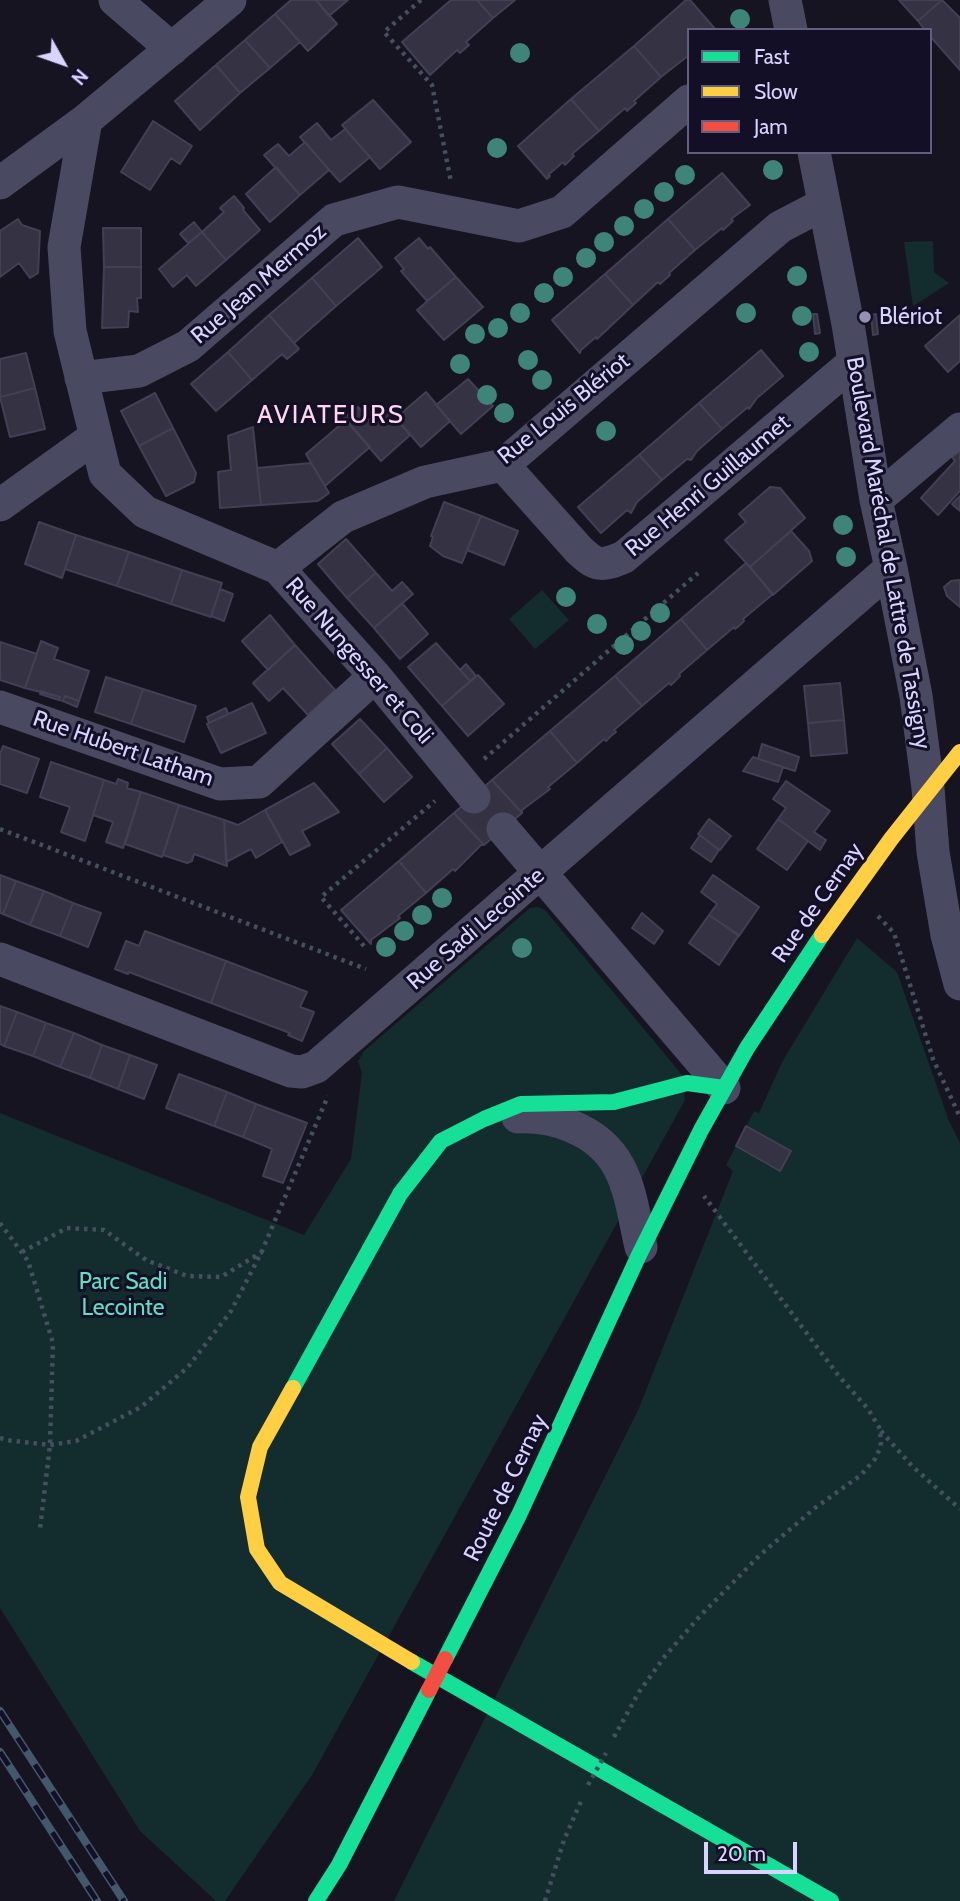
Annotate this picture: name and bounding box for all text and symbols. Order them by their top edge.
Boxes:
north arrow [28,28,98,98]
legend [687,28,932,154]
text: Fast [754,44,790,69]
text: N [66,64,93,89]
text: Slow [754,79,798,104]
text: Jam [754,114,788,139]
street label: Rue Jean Mermoz [186,218,332,350]
place label: Blériot [879,303,942,331]
marker: Blériot [857,309,873,325]
street label: Rue Louis Blériot [493,348,635,470]
street label: Boulevard Maréchal de Lattre de Tassigny [840,355,936,751]
district label: AVIATEURS [258,399,404,431]
street label: Rue Henri Guillaumet [620,409,796,563]
street label: Rue Nungesser et Coli [279,572,439,750]
street label: Rue Hubert Latham [29,705,217,793]
street label: Rue de Cernay [766,838,870,968]
street label: Rue Sadi Lecointe [402,862,550,996]
park label: Parc Sadi Lecointe [79,1268,167,1322]
street label: Route de Cernay [458,1410,554,1566]
scale bar [708,1828,801,1872]
text: 20 m [717,1841,766,1866]

